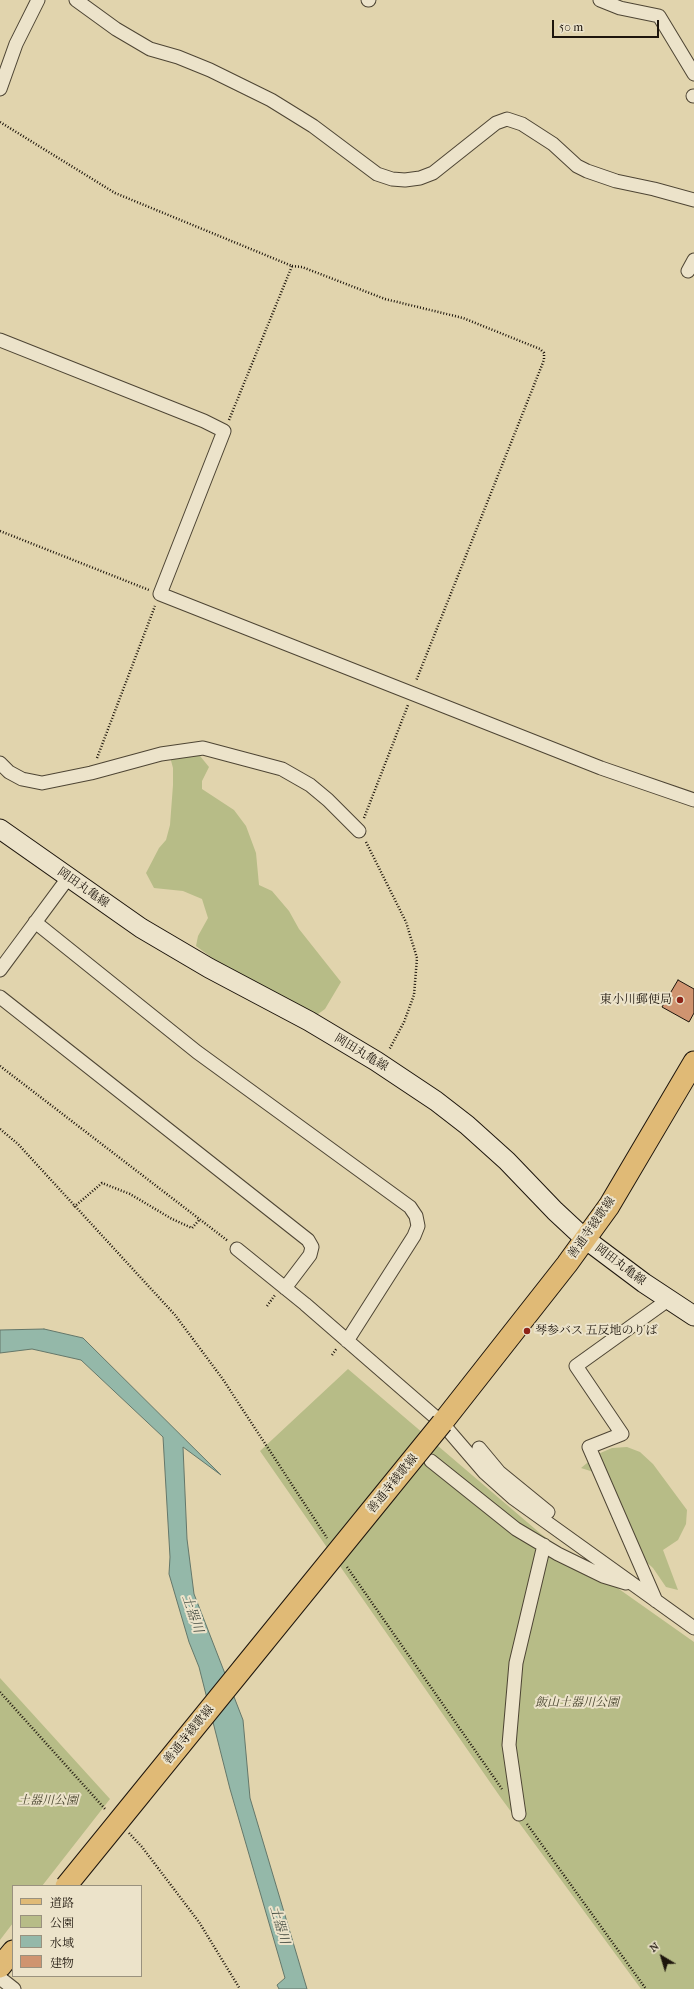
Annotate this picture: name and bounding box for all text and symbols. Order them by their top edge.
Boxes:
scale bar [554,12,661,38]
text: 50 m [559,20,583,34]
street label: 岡田丸亀線 [54,865,112,911]
place label: 東小川郵便局 [600,993,672,1007]
marker: 東小川郵便局 [675,995,685,1005]
street label: 岡田丸亀線 [332,1031,390,1075]
street label: 善通寺綾歌線 [565,1194,619,1262]
street label: 岡田丸亀線 [592,1241,648,1289]
place label: 琴参バス 五反地のりば [535,1324,658,1338]
marker: 琴参バス 五反地のりば [522,1326,532,1336]
street label: 善通寺綾歌線 [365,1451,421,1517]
water label: 土器川 [178,1593,206,1635]
park label: 飯山土器川公園 [535,1696,619,1710]
street label: 善通寺綾歌線 [161,1702,217,1768]
park label: 土器川公園 [18,1794,78,1808]
legend [12,1885,142,1977]
text: 道路 [50,1896,74,1910]
water label: 土器川 [266,1904,292,1946]
text: 公園 [50,1916,74,1930]
text: 水域 [50,1936,74,1950]
north arrow [642,1937,682,1977]
text: N [647,1939,662,1955]
text: 建物 [50,1956,74,1970]

